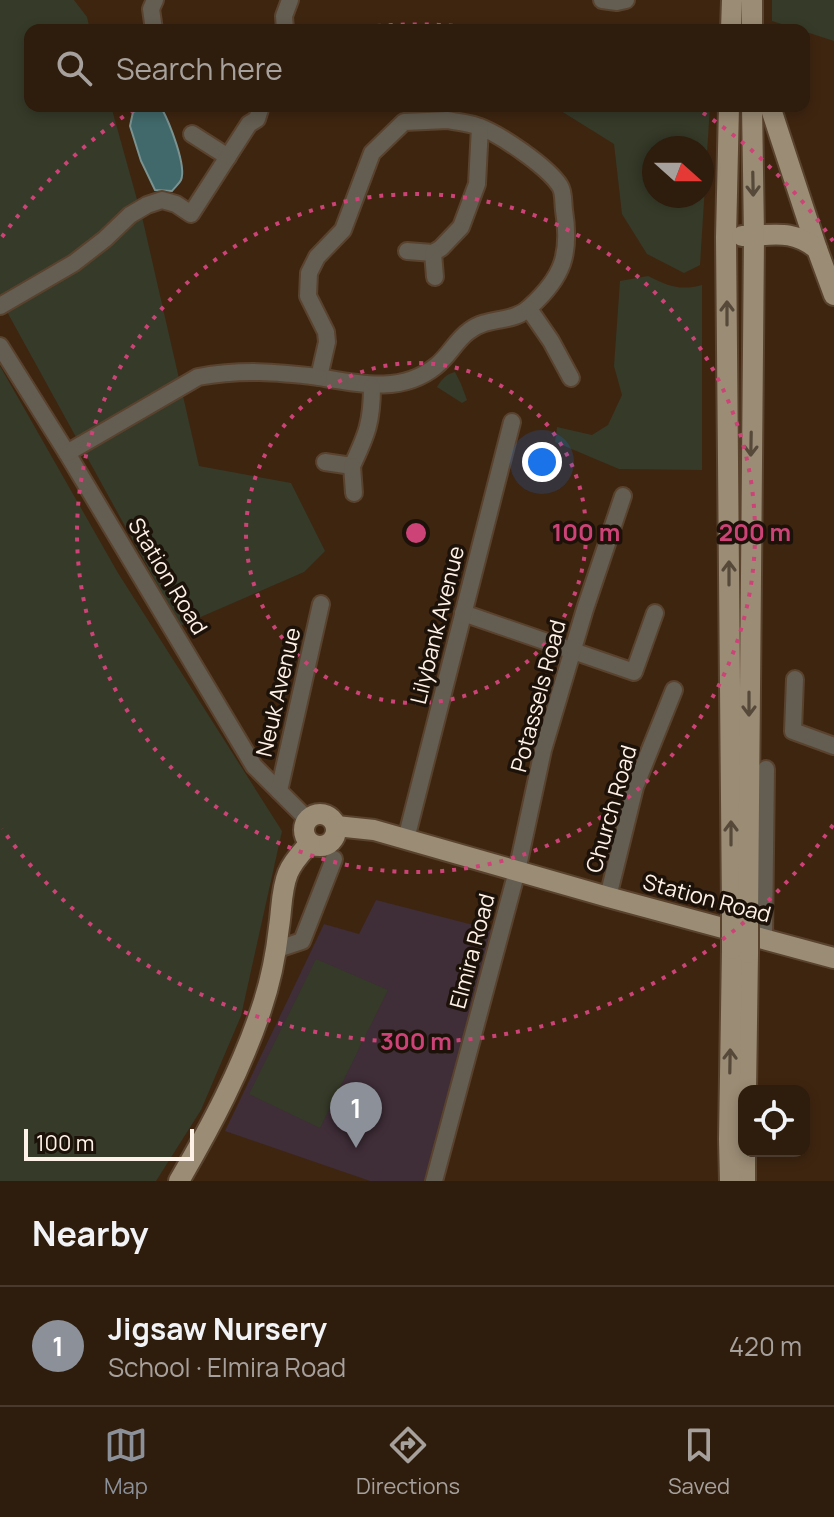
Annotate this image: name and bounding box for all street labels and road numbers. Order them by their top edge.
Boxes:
street label: Station Road [121,512,215,640]
street label: Lilybank Avenue [403,543,471,707]
street label: Potassels Road [503,617,573,775]
street label: Neuk Avenue [249,624,307,759]
street label: Church Road [578,742,644,876]
street label: Station Road [640,867,774,929]
street label: Elmira Road [442,890,502,1012]

